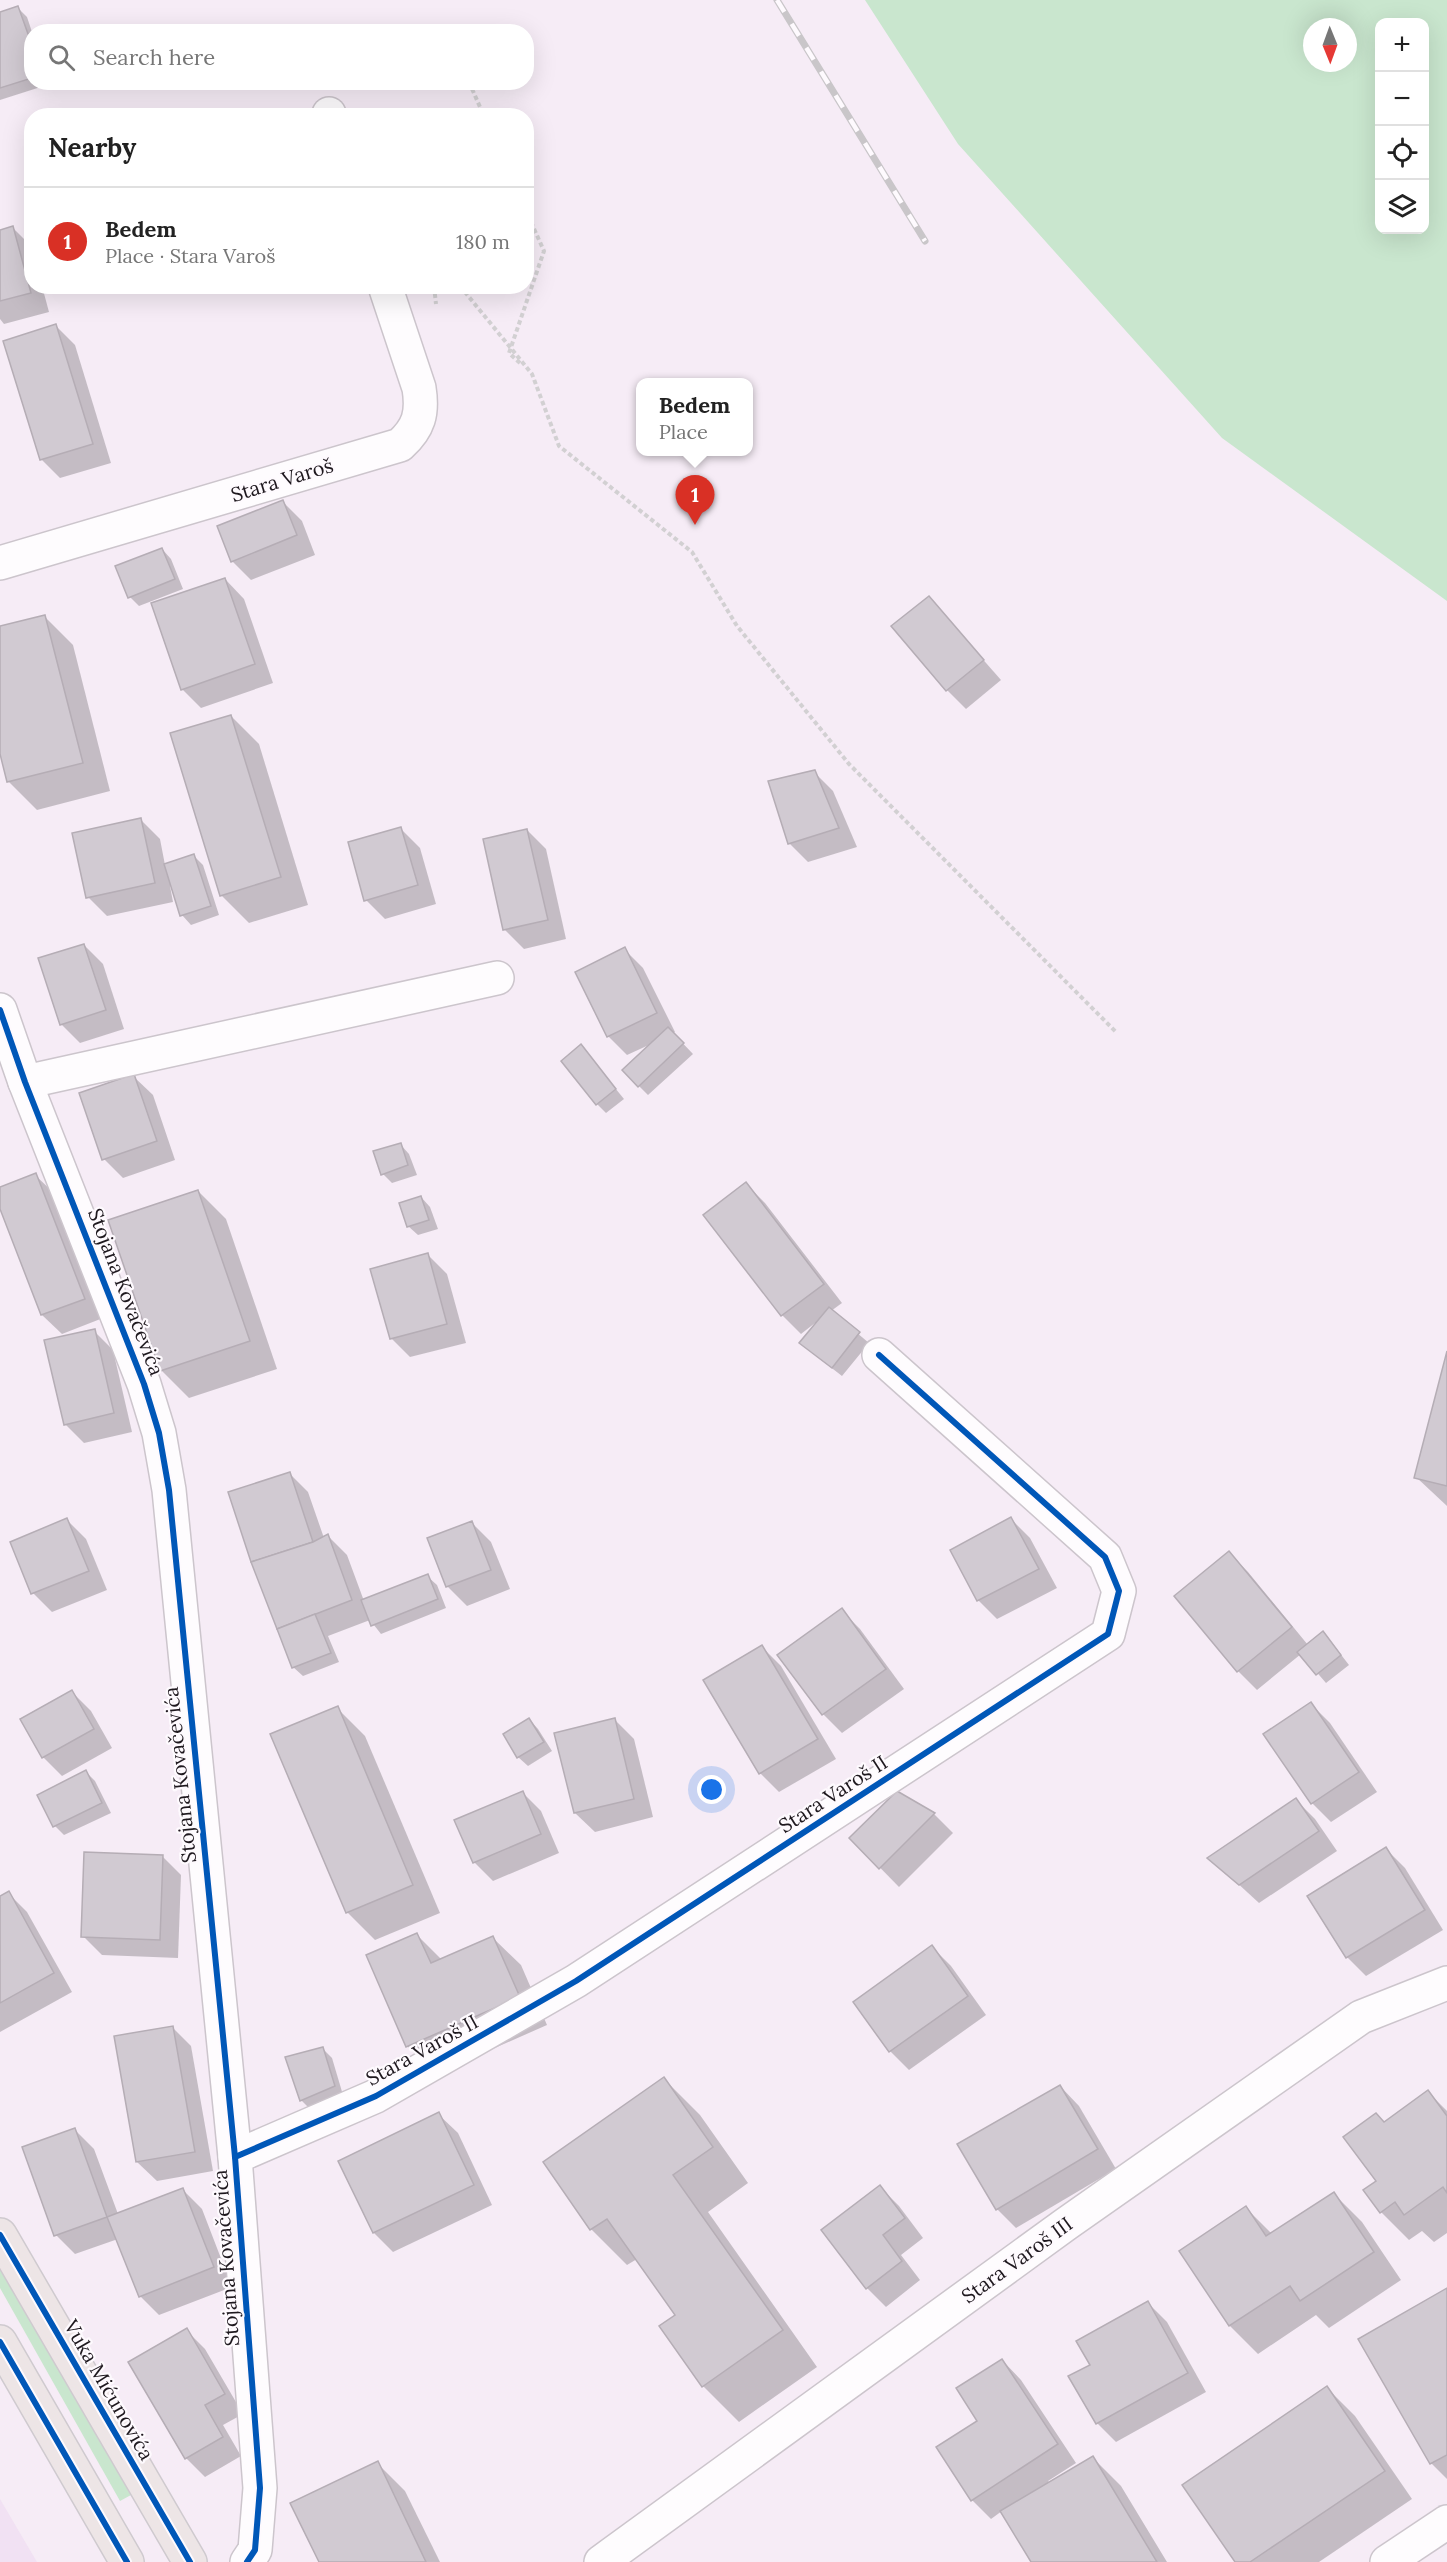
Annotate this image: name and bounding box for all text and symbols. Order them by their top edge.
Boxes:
north arrow [1303,18,1357,72]
map controls [1375,18,1429,234]
button: + [1375,18,1429,72]
search box [24,24,534,90]
icon: search [45,41,78,74]
text: Search here [93,43,215,71]
button: − [1375,72,1429,126]
button: locate [1375,126,1429,180]
text: Nearby [48,131,136,164]
button: layers [1375,180,1429,234]
text: Bedem [105,215,177,243]
text: 1 [63,229,72,254]
text: 180 m [456,229,510,254]
text: Place · Stara Varoš [105,243,275,268]
popup [636,378,753,456]
text: Bedem [659,391,730,419]
text: Place [659,419,708,444]
street label: Stara Varoš [228,452,336,507]
pin: 1 [676,476,714,525]
street label: Stojana Kovačevića [83,1205,170,1379]
street label: Stojana Kovačevića [158,1686,201,1864]
street label: Stara Varoš II [774,1749,892,1838]
your location [697,1775,726,1804]
street label: Stara Varoš II [361,2008,482,2091]
street label: Stojana Kovačevića [207,2169,244,2347]
street label: Stara Varoš III [956,2211,1077,2308]
street label: Vuka Mićunovića [59,2314,160,2464]

